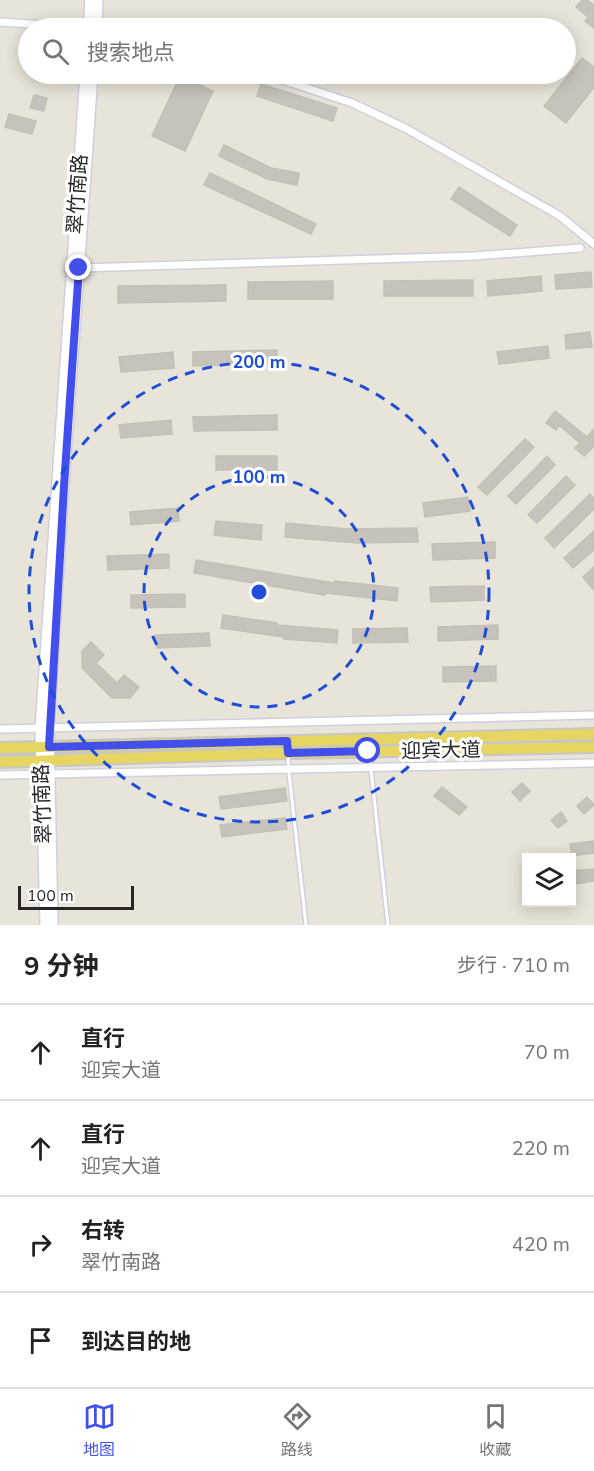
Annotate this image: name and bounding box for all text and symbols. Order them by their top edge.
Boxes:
search box [18,18,576,84]
icon: search [39,35,72,68]
text: 搜索地点 [87,38,175,68]
street label: 翠竹南路 [61,153,94,235]
route end [65,254,91,280]
text: 200 m [232,350,286,374]
text: 100 m [232,465,286,489]
centre of rings [249,582,269,602]
street label: 迎宾大道 [401,736,481,765]
route start [354,737,380,763]
street label: 翠竹南路 [28,764,57,844]
map controls [522,853,576,907]
button: layers [522,853,576,907]
scale bar [18,883,134,910]
text: 100 m [27,885,74,907]
text: 9 分钟 [24,949,99,984]
text: 步行 · 710 m [457,952,570,979]
text: 直行 [81,1024,125,1054]
icon: ahead [24,1036,57,1069]
text: 70 m [524,1039,570,1066]
text: 迎宾大道 [81,1057,161,1084]
text: 直行 [81,1120,125,1150]
icon: ahead [24,1132,57,1165]
text: 220 m [512,1135,570,1162]
text: 迎宾大道 [81,1153,161,1180]
text: 右转 [81,1216,125,1246]
icon: right [24,1228,57,1261]
text: 420 m [512,1231,570,1258]
text: 翠竹南路 [81,1249,161,1276]
icon: arrive [24,1324,57,1357]
text: 到达目的地 [81,1327,191,1357]
tab: 地图 [83,1400,116,1461]
tab: 路线 [281,1400,314,1461]
tab: 收藏 [479,1400,512,1461]

